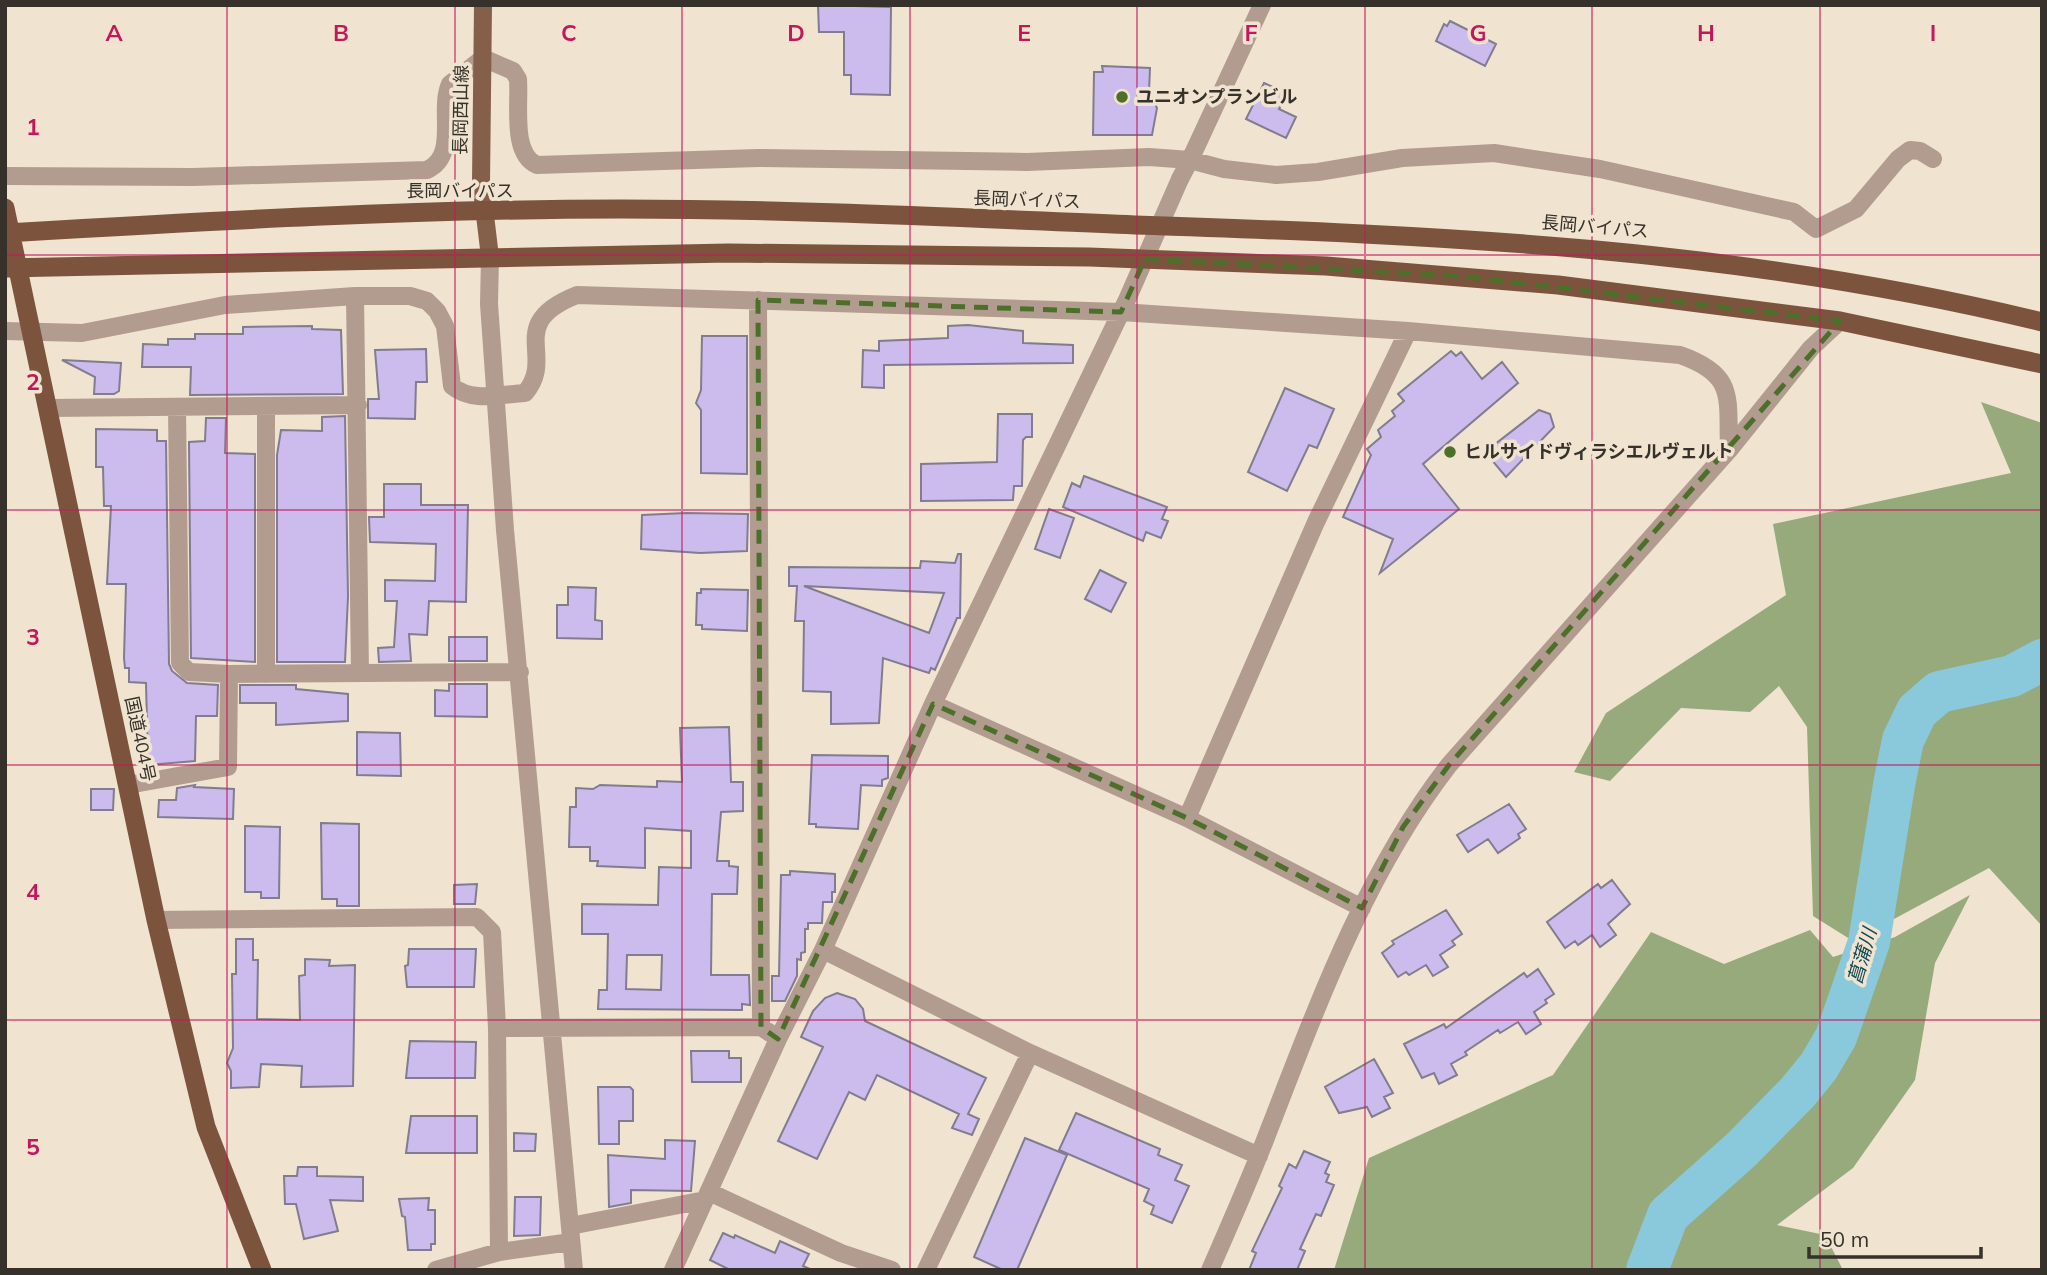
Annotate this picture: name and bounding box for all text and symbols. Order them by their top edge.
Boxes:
text: A [105,18,123,47]
text: B [333,18,349,47]
text: C [561,18,577,47]
text: D [787,18,805,47]
text: E [1017,18,1031,47]
text: F [1244,18,1258,47]
text: G [1469,18,1487,47]
text: H [1697,18,1715,47]
text: I [1930,18,1936,47]
street label: 長岡西山線 [448,65,473,155]
place label: ユニオンプランビル [1136,85,1297,108]
marker: ユニオンプランビル [1114,89,1130,105]
text: 1 [26,112,40,141]
street label: 長岡バイパス [406,179,514,202]
street label: 長岡バイパス [973,186,1081,213]
street label: 長岡バイパス [1540,210,1650,243]
text: 2 [26,367,40,396]
place label: ヒルサイドヴィラシエルヴェルト [1464,440,1734,463]
marker: ヒルサイドヴィラシエルヴェルト [1442,444,1458,460]
text: 3 [26,622,40,651]
street label: 国道404号 [120,694,161,784]
text: 4 [26,877,40,906]
water label: 菖蒲川 [1843,923,1882,987]
text: 5 [26,1132,40,1161]
scale bar [1809,1216,1980,1260]
text: 50 m [1820,1226,1869,1252]

